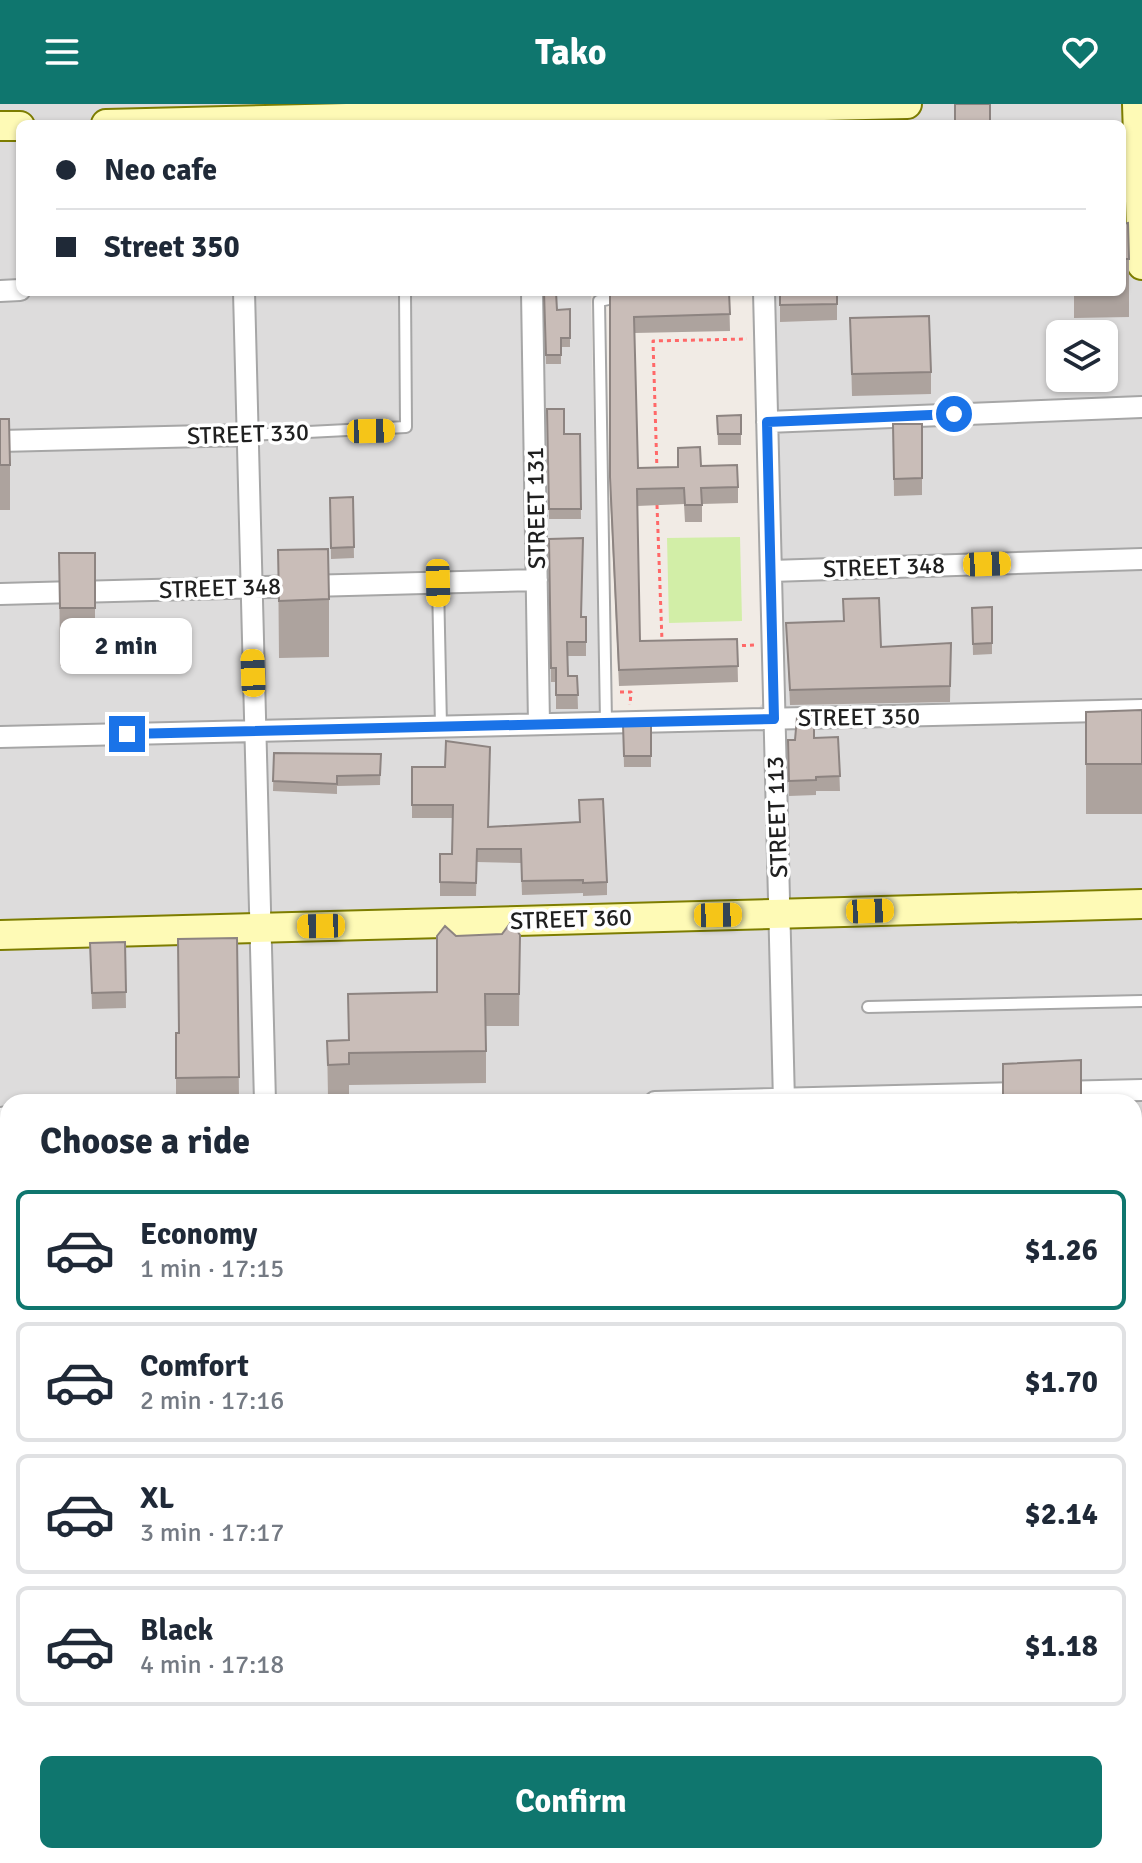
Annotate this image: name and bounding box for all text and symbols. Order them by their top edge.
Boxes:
icon: menu [40,30,84,74]
text: Tako [535,30,607,75]
icon: heart [1058,30,1102,74]
text: Neo cafe [104,152,217,189]
text: Street 350 [104,229,240,266]
map controls [1046,320,1118,392]
button: layers [1046,320,1118,392]
route start [936,396,972,432]
street label: STREET 330 [186,417,310,451]
car [347,419,395,443]
street label: STREET 131 [520,447,552,569]
street label: STREET 348 [822,550,946,584]
car [963,551,1011,577]
car [426,559,450,607]
street label: STREET 348 [158,571,282,605]
callout: 2 min [61,618,193,674]
text: 2 min [95,630,157,662]
car [240,649,266,697]
street label: STREET 350 [798,701,920,733]
route end [109,716,145,752]
street label: STREET 113 [760,755,794,879]
car [846,898,894,924]
street label: STREET 360 [509,902,633,936]
car [694,903,742,927]
car [297,914,345,938]
text: Choose a ride [40,1119,250,1164]
icon: car [44,1214,116,1286]
text: Economy [140,1216,257,1253]
text: $1.26 [1025,1232,1098,1269]
text: 1 min · 17:15 [140,1253,284,1285]
icon: car [44,1346,116,1418]
text: Comfort [140,1348,249,1385]
text: $1.70 [1025,1364,1098,1401]
text: 2 min · 17:16 [140,1385,284,1417]
icon: car [44,1478,116,1550]
text: XL [140,1480,174,1517]
text: $2.14 [1025,1496,1098,1533]
text: 3 min · 17:17 [140,1517,284,1549]
icon: car [44,1610,116,1682]
text: Black [140,1612,213,1649]
text: $1.18 [1025,1628,1098,1665]
text: 4 min · 17:18 [140,1649,284,1681]
button: Confirm [40,1756,1102,1848]

